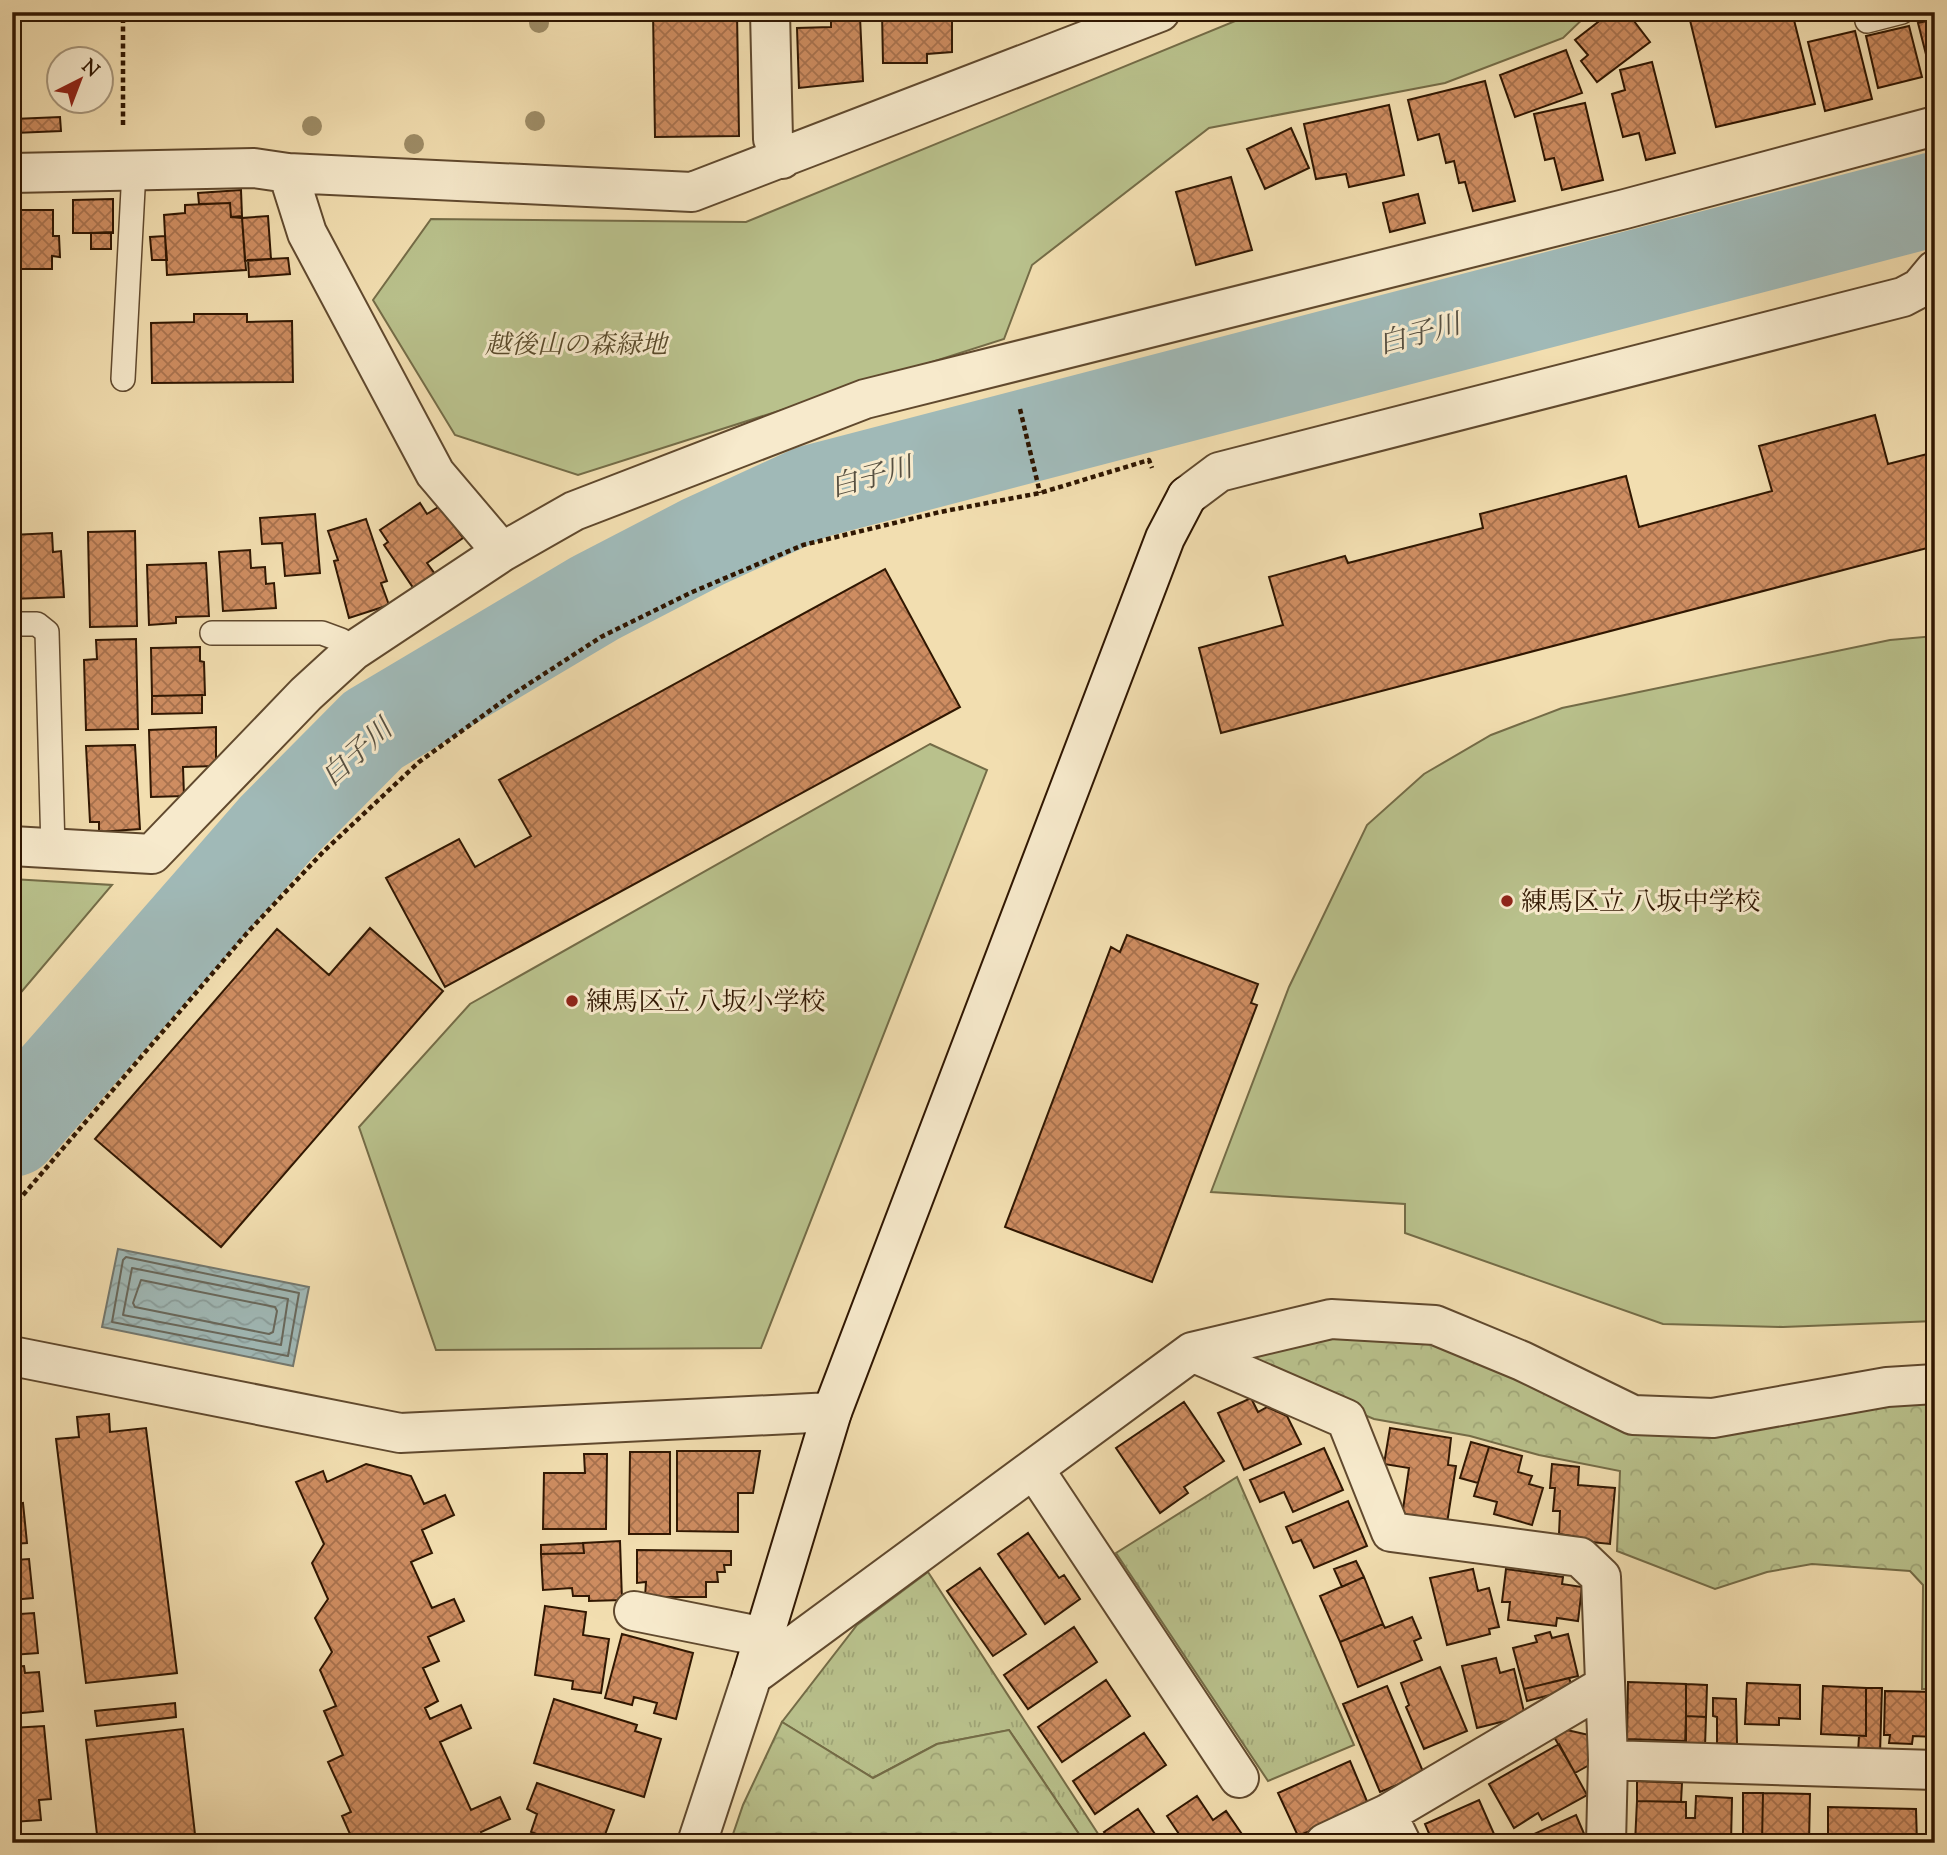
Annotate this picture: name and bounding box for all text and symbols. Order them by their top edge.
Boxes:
north arrow [46,46,116,116]
text: N [75,54,104,84]
water label: 白子川 [1374,305,1468,366]
park label: 越後山の森緑地 [485,328,670,365]
water label: 白子川 [826,448,920,509]
water label: 白子川 [313,709,405,797]
place label: 練馬区立 八坂中学校 [1521,885,1761,922]
marker: 練馬区立 八坂中学校 [1499,893,1515,909]
place label: 練馬区立 八坂小学校 [586,985,826,1022]
marker: 練馬区立 八坂小学校 [564,993,580,1009]

